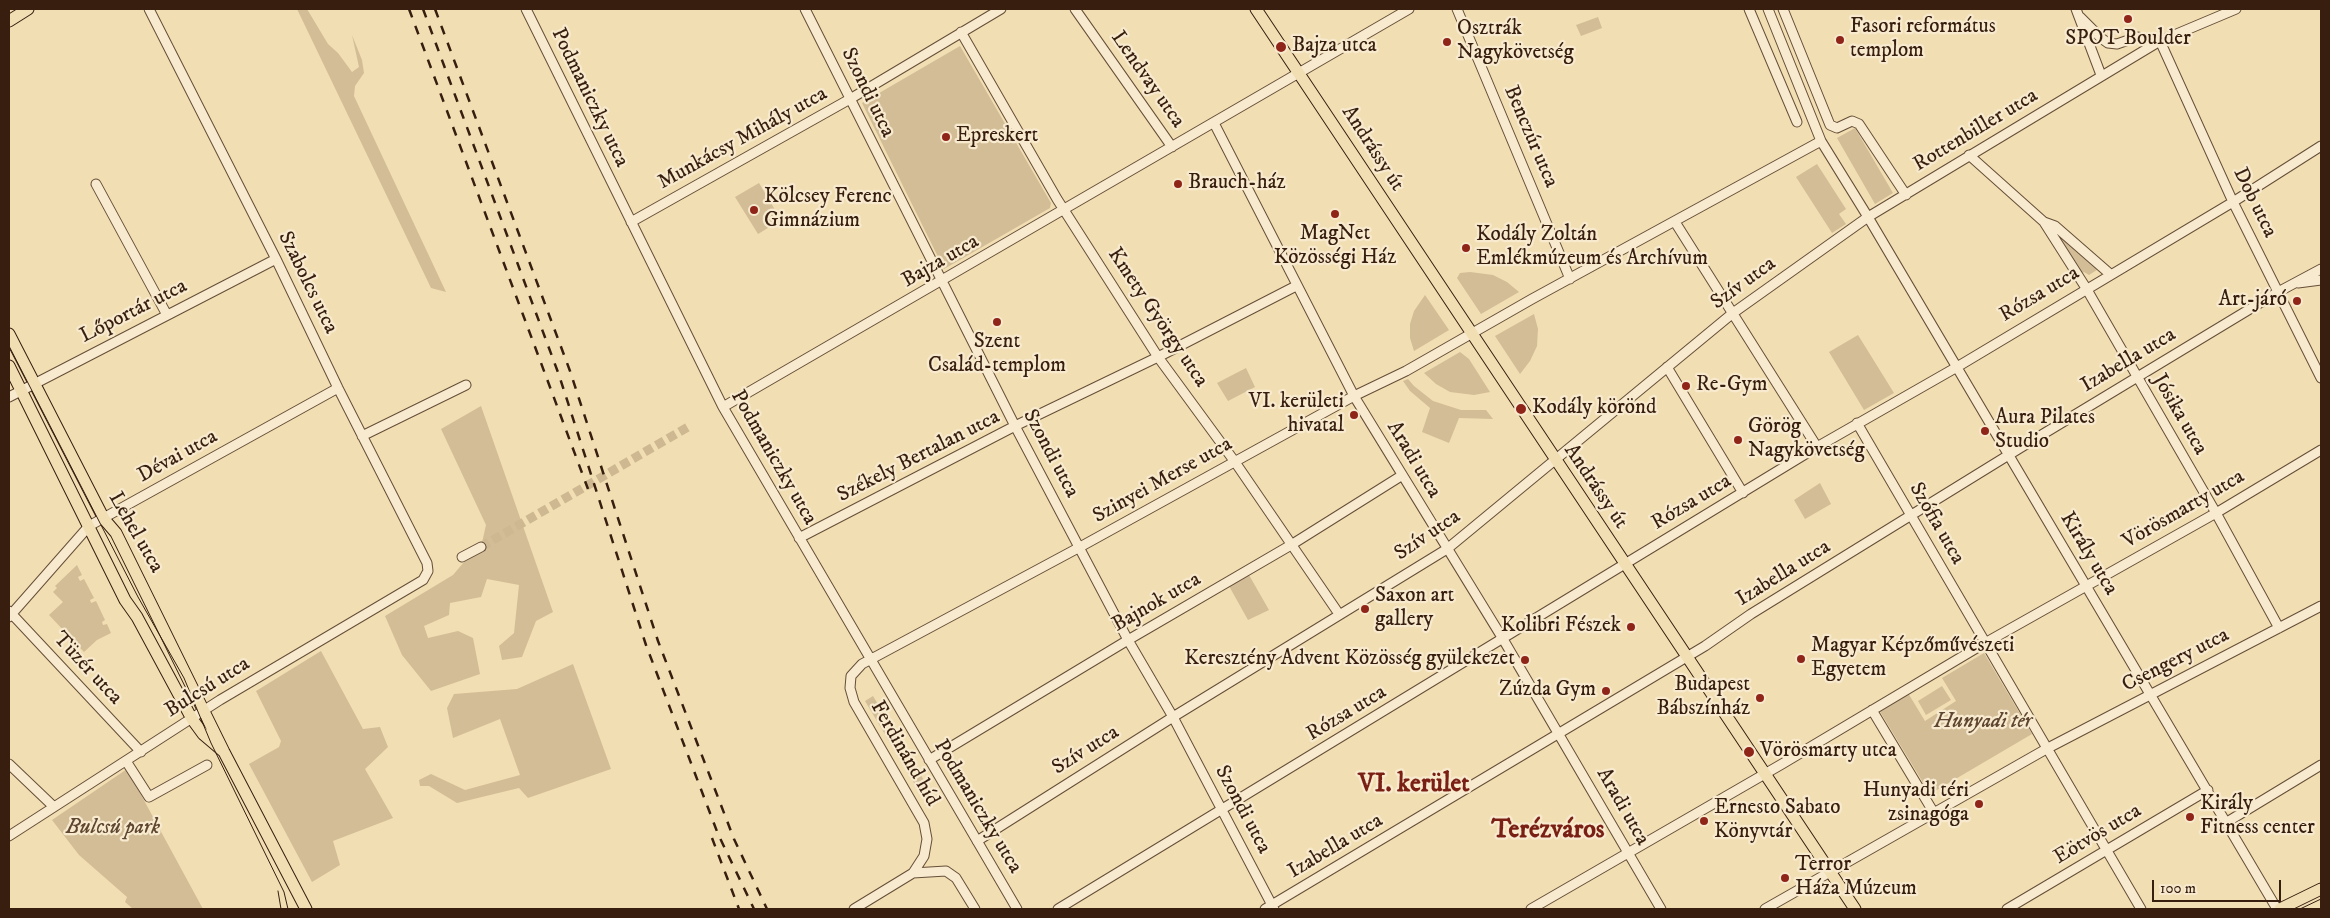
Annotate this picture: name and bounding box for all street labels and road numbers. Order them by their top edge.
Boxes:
street label: Podmaniczky utca [544,24,634,172]
street label: Lendvay utca [1104,27,1190,133]
street label: Szondi utca [835,44,899,142]
street label: Munkácsy Mihály utca [654,82,832,196]
street label: Benczúr utca [1497,82,1563,192]
street label: Rottenbiller utca [1909,84,2043,178]
street label: Andrássy út [1335,102,1409,196]
street label: Dob utca [2226,164,2282,242]
street label: Szabolcs utca [271,228,343,338]
street label: Bajza utca [898,230,984,294]
street label: Kmety György utca [1101,244,1213,392]
street label: Szív utca [1707,252,1781,316]
street label: Rózsa utca [1996,261,2084,329]
street label: Lőportár utca [76,274,192,350]
street label: Izabella utca [2077,323,2181,399]
street label: Jósika utca [2146,370,2212,460]
street label: Podmaniczky utca [724,386,822,530]
street label: Székely Bertalan utca [833,405,1005,509]
street label: Szondi utca [1016,406,1084,502]
street label: Aradi utca [1380,417,1446,503]
street label: Dévai utca [134,425,222,489]
street label: Szinyei Merse utca [1089,432,1237,530]
street label: Andrássy út [1557,440,1633,534]
street label: Vörösmarty utca [2119,465,2249,555]
street label: Rózsa utca [1648,469,1736,537]
street label: Szófia utca [1903,479,1969,569]
street label: Lehel utca [102,488,168,578]
street label: Szív utca [1390,505,1466,567]
street label: Király utca [2053,508,2123,600]
street label: Izabella utca [1732,535,1836,613]
street label: Bajnok utca [1108,568,1206,638]
street label: Csengery utca [2118,623,2234,699]
street label: Tüzér utca [47,627,127,711]
street label: Bulcsú utca [161,652,255,724]
street label: Rózsa utca [1303,680,1391,748]
street label: Ferdinánd híd [864,697,944,811]
street label: Szív utca [1048,721,1124,781]
street label: Podmaniczky utca [927,736,1027,878]
street label: Szondi utca [1208,762,1276,858]
street label: Aradi utca [1590,764,1654,850]
street label: Eötvös utca [2050,799,2146,871]
street label: Izabella utca [1284,809,1388,885]

